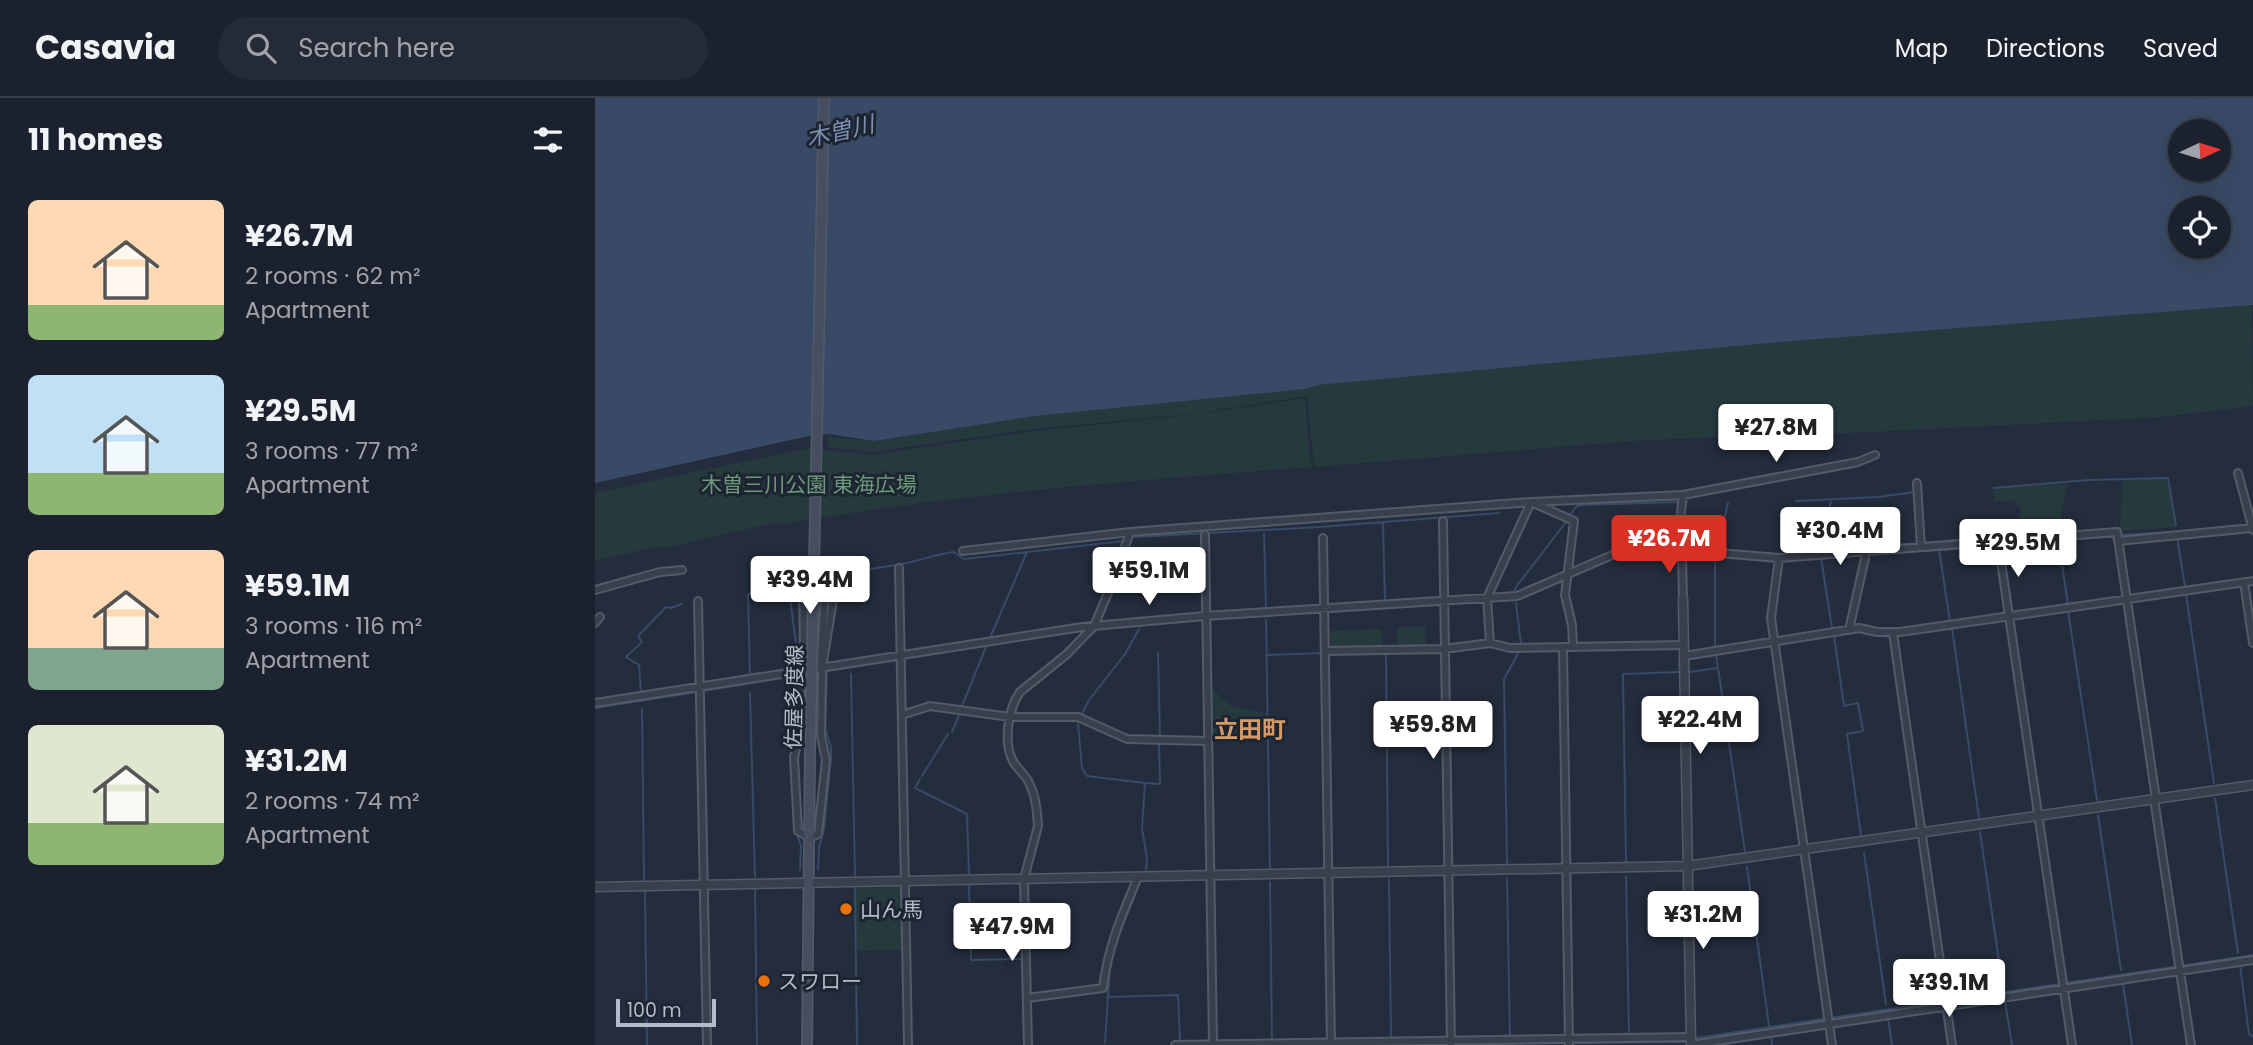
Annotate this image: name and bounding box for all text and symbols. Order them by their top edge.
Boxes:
search box [218,17,708,80]
text: Casavia [35,24,176,71]
icon: search [242,29,280,67]
text: Search here [298,30,455,66]
text: Map [1895,32,1948,65]
text: Directions [1986,32,2105,65]
text: Saved [2143,32,2218,65]
water label: 木曽川 [803,107,880,154]
text: 11 homes [28,118,163,161]
north arrow [2168,119,2231,182]
map controls [2168,119,2231,259]
icon: filters [529,121,567,159]
button: locate [2168,196,2231,259]
text: ¥26.7M [245,214,353,257]
icon: home [84,228,168,312]
text: 2 rooms · 62 m² [245,260,421,292]
text: Apartment [245,294,370,326]
text: ¥29.5M [245,389,356,432]
icon: home [84,403,168,487]
pin: ¥27.8M [1719,404,1833,464]
text: ¥27.8M [1734,411,1818,443]
text: 3 rooms · 77 m² [245,435,418,467]
text: Apartment [245,469,370,501]
park label: 木曽三川公園 東海広場 [701,470,917,499]
pin: ¥30.4M [1783,508,1897,567]
text: ¥30.4M [1796,514,1884,546]
pin: ¥26.7M [1612,516,1726,575]
pin: ¥29.5M [1961,519,2075,579]
text: ¥26.7M [1627,522,1711,554]
text: ¥29.5M [1975,526,2061,558]
pin: ¥59.1M [1092,547,1206,607]
text: ¥59.1M [1109,554,1189,586]
pin: ¥39.4M [753,556,867,616]
text: ¥39.4M [767,563,853,595]
text: ¥59.1M [245,564,350,607]
icon: home [84,578,168,662]
text: 3 rooms · 116 m² [245,610,422,642]
text: Apartment [245,644,370,676]
street label: 佐屋多度線 [779,644,809,750]
pin: ¥22.4M [1643,696,1757,756]
pin: ¥59.8M [1376,702,1490,761]
text: ¥22.4M [1658,703,1742,735]
text: ¥59.8M [1389,708,1477,740]
district label: 立田町 [1214,713,1286,746]
text: ¥31.2M [245,739,348,782]
icon: home [84,753,168,837]
text: 2 rooms · 74 m² [245,785,420,817]
text: Apartment [245,819,370,851]
pin: ¥31.2M [1646,892,1760,951]
place label: 山ん馬 [860,895,923,924]
text: ¥31.2M [1664,898,1742,930]
marker: 山ん馬 [838,901,854,917]
pin: ¥47.9M [955,904,1069,963]
text: ¥47.9M [969,910,1055,942]
pin: ¥39.1M [1892,960,2006,1019]
text: ¥39.1M [1909,966,1989,998]
place label: スワロー [778,967,862,996]
marker: スワロー [756,973,772,989]
scale bar [616,996,716,1028]
text: 100 m [627,997,682,1024]

